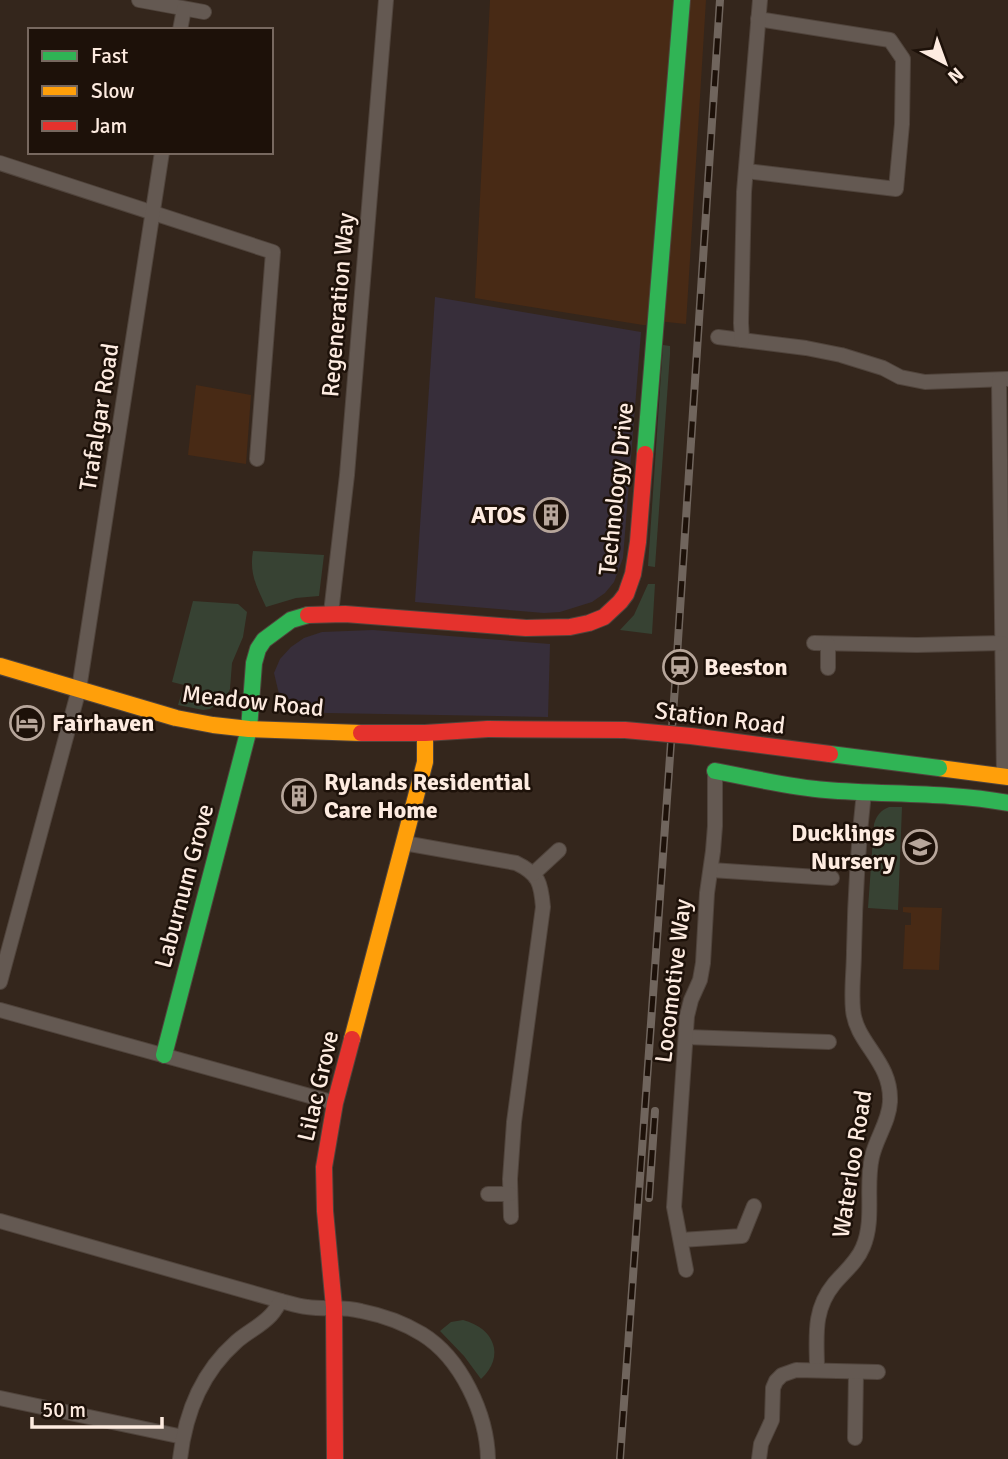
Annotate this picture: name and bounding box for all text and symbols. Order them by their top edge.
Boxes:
legend [28,28,273,154]
north arrow [910,28,980,98]
text: Fast [91,43,128,69]
text: N [943,62,968,88]
text: Slow [91,78,135,104]
text: Jam [91,113,127,139]
street label: Regeneration Way [315,212,361,398]
street label: Trafalgar Road [73,341,125,493]
street label: Technology Drive [592,401,640,577]
building icon: ATOS [532,496,570,534]
place label: ATOS [471,500,526,530]
station icon: Beeston [661,648,699,686]
place label: Beeston [704,652,788,682]
street label: Meadow Road [181,679,325,723]
street label: Station Road [653,695,787,741]
hotel icon: Fairhaven [8,704,46,742]
place label: Fairhaven [52,708,154,738]
place label: Rylands Residential Care Home [324,767,531,825]
building icon: Rylands Residential Care Home [280,777,318,815]
street label: Laburnum Grove [148,801,220,971]
place label: Ducklings Nursery [791,818,895,876]
school or university icon: Ducklings Nursery [901,828,939,866]
street label: Locomotive Way [648,897,698,1065]
street label: Lilac Grove [291,1028,345,1144]
street label: Waterloo Road [826,1088,878,1240]
scale bar [32,1386,161,1430]
text: 50 m [42,1397,86,1423]

